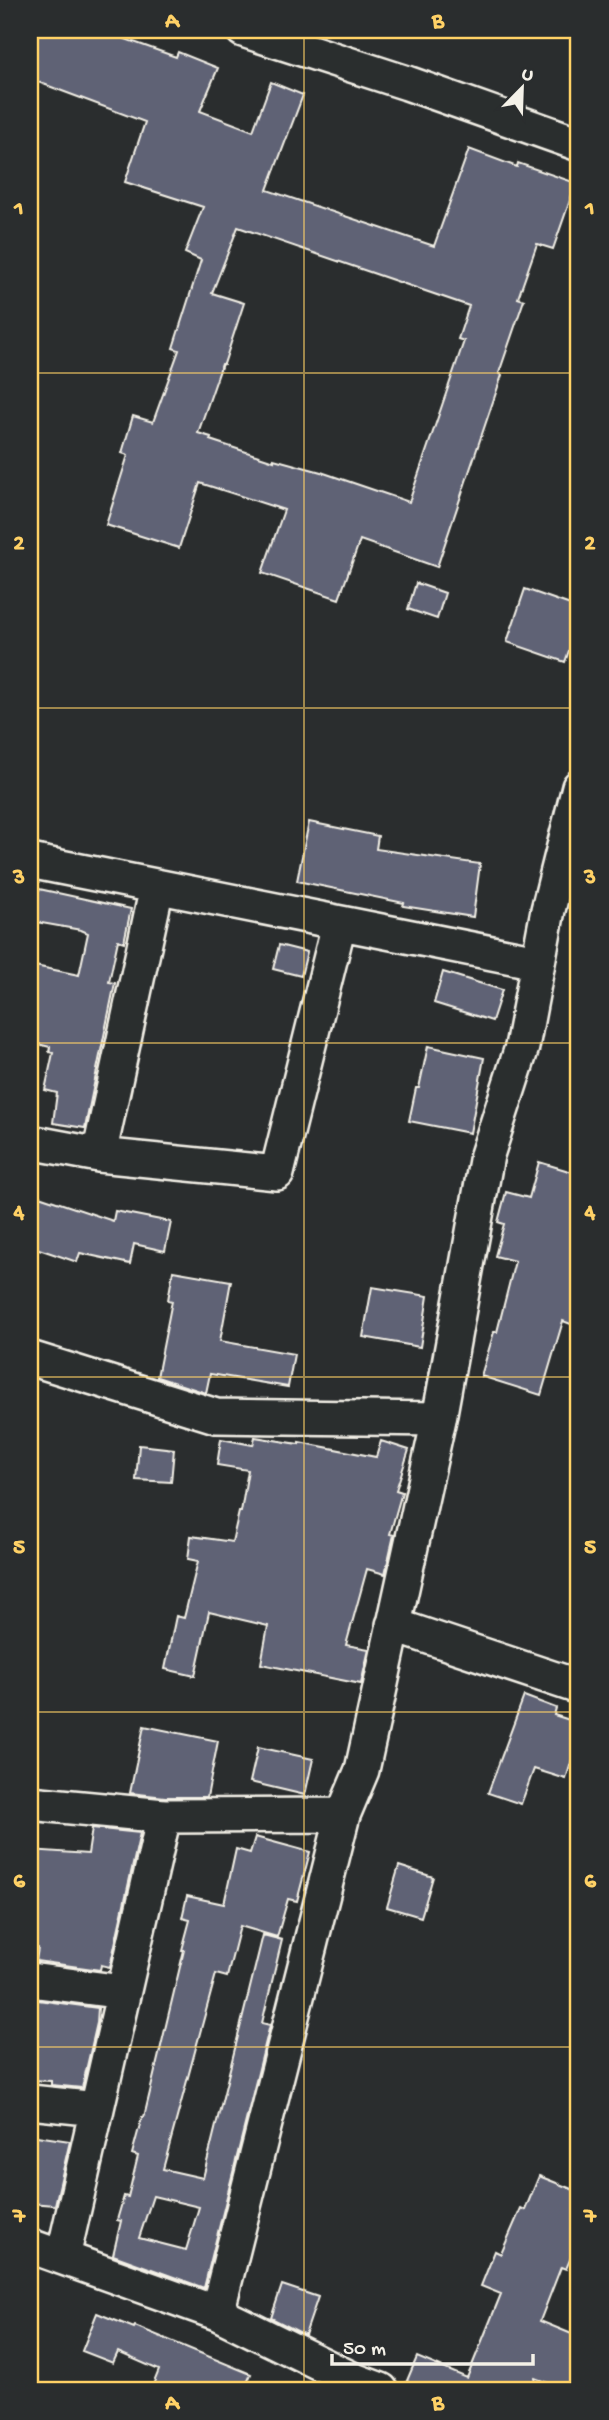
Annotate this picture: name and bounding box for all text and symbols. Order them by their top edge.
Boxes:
text: A [164,9,180,36]
text: B [431,9,445,36]
north arrow [486,52,556,122]
text: U [518,63,537,88]
text: 1 [13,196,24,223]
text: 1 [584,196,595,223]
text: 2 [13,531,25,558]
text: 2 [584,531,596,558]
text: 3 [12,865,25,892]
text: 3 [583,865,596,892]
text: 4 [13,1200,25,1227]
text: 4 [584,1200,596,1227]
text: 5 [13,1535,25,1562]
text: 5 [584,1535,596,1562]
text: 6 [13,1869,26,1896]
text: 6 [584,1869,597,1896]
text: 7 [12,2204,26,2231]
text: 7 [583,2204,597,2231]
scale bar [332,2322,534,2366]
text: 50 m [343,2338,386,2363]
text: A [164,2391,180,2418]
text: B [431,2391,445,2418]

